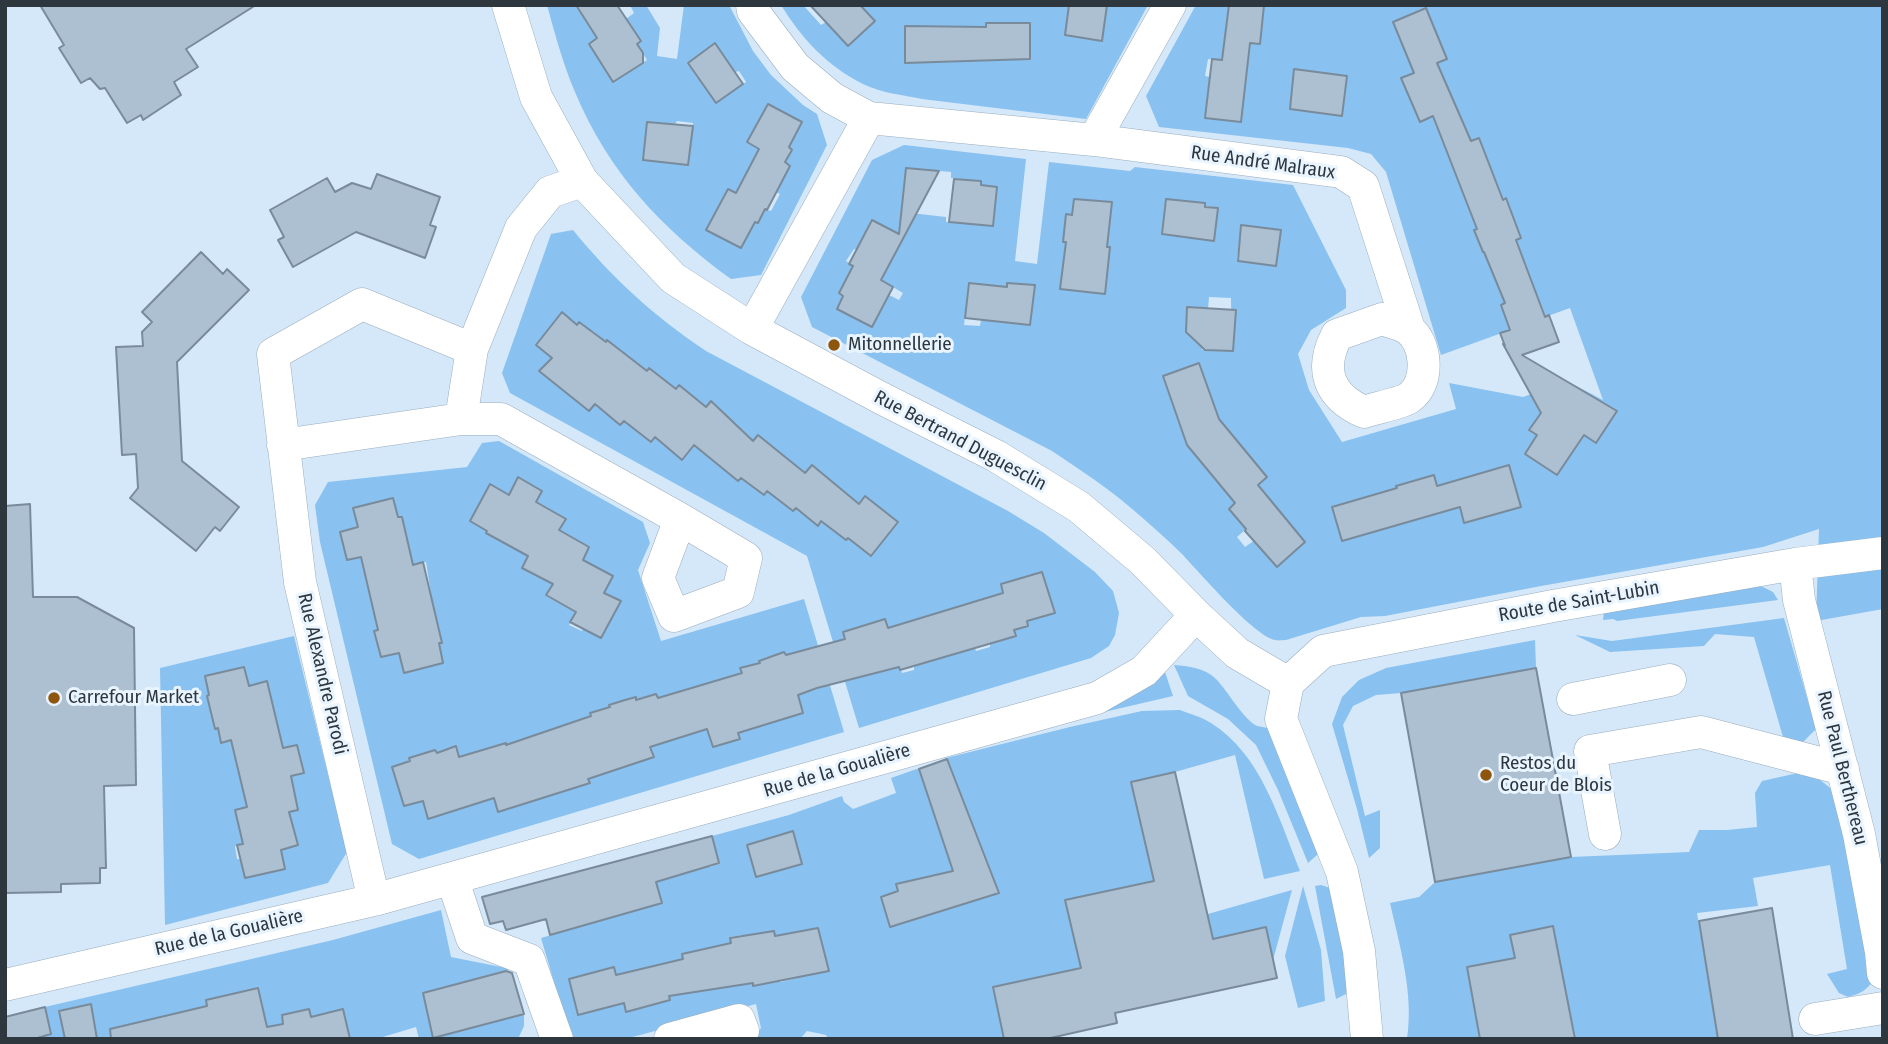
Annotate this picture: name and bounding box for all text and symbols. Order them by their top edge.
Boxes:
street label: Rue André Malraux [1189,142,1337,184]
place label: Mitonnellerie [848,334,952,356]
marker: Mitonnellerie [826,337,842,353]
street label: Rue Bertrand Duguesclin [870,386,1050,496]
street label: Route de Saint-Lubin [1497,577,1661,627]
street label: Rue Alexandre Parodi [292,591,352,757]
place label: Carrefour Market [68,687,199,709]
street label: Rue Paul Berthereau [1812,688,1872,848]
marker: Carrefour Market [46,690,62,706]
street label: Rue de la Goualière [761,739,913,803]
place label: Restos du Coeur de Blois [1500,753,1612,797]
marker: Restos du Coeur de Blois [1478,767,1494,783]
street label: Rue de la Goualière [153,905,305,961]

